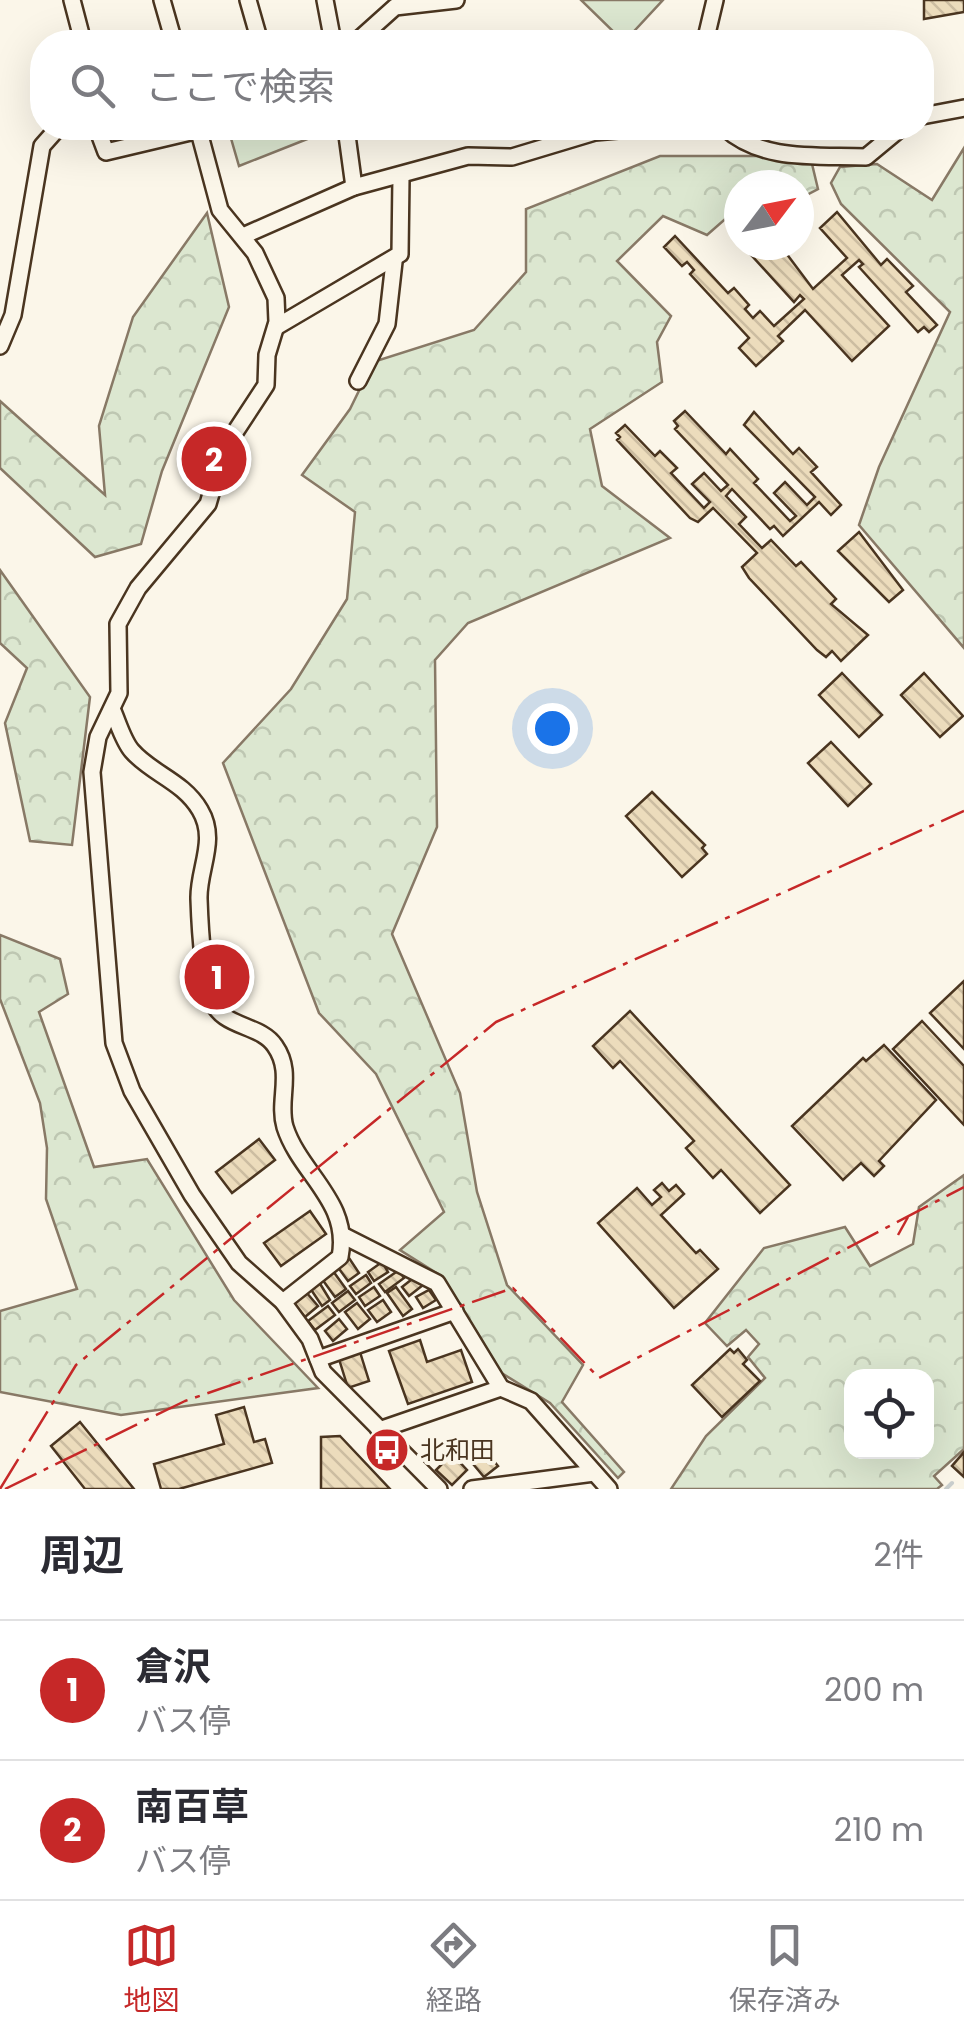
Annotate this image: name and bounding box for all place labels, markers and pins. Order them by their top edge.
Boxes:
pin: 2 [182,422,246,496]
pin: 1 [184,940,250,1014]
bus stop icon: 北和田 [364,1427,410,1473]
place label: 北和田 [420,1433,495,1468]

